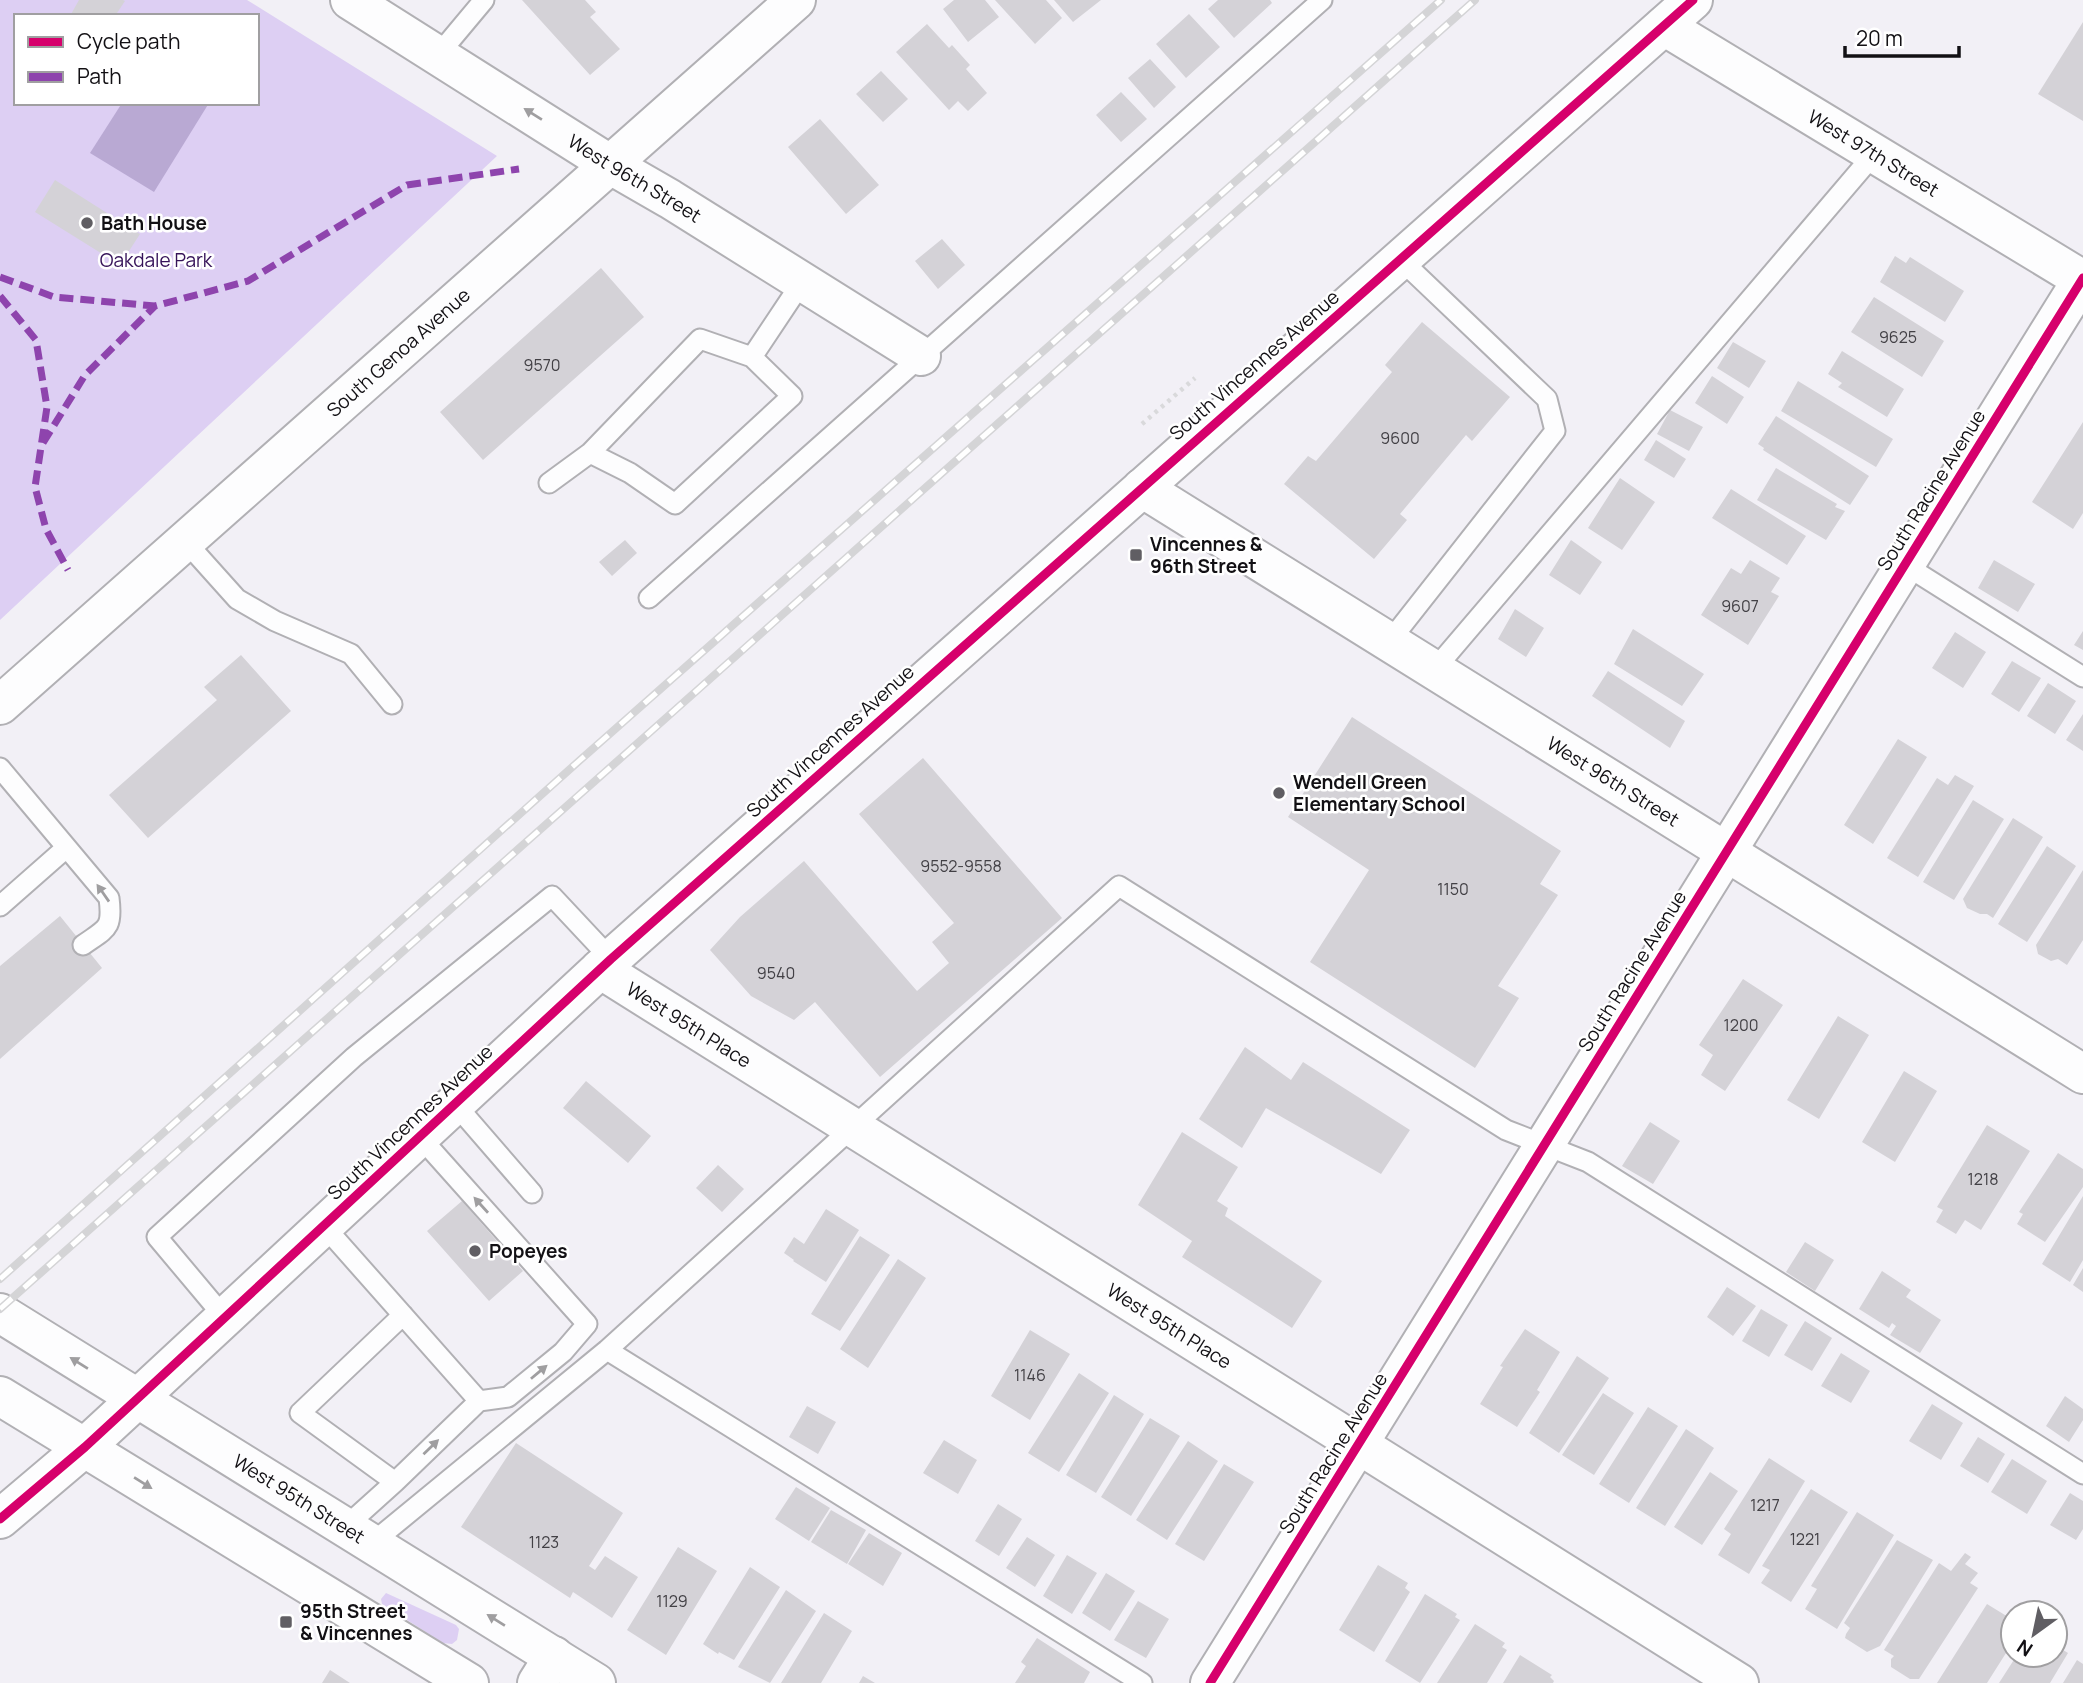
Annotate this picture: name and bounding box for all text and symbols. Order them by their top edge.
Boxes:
legend [14,14,259,105]
scale bar [1845,14,1959,58]
text: 20 m [1856,24,1903,52]
text: Cycle path [77,27,180,55]
text: Path [77,62,122,90]
street label: West 97th Street [1803,103,1944,203]
one-way arrow [523,108,542,121]
street label: West 96th Street [563,128,706,228]
place label: Bath House [101,210,207,236]
marker: Bath House [79,215,95,231]
park label: Oakdale Park [100,247,213,273]
street label: South Genoa Avenue [321,282,475,423]
street label: South Vincennes Avenue [1164,284,1344,446]
house number: 9625 [1879,326,1917,348]
house number: 9570 [524,354,560,376]
street label: South Racine Avenue [1871,405,1991,575]
house number: 9600 [1380,427,1420,449]
place label: Vincennes & 96th Street [1150,531,1263,579]
marker: Vincennes & 96th Street [1128,547,1144,563]
house number: 9607 [1721,595,1759,617]
street label: South Vincennes Avenue [741,659,919,823]
street label: West 96th Street [1542,730,1684,832]
place label: Wendell Green Elementary School [1293,769,1466,817]
marker: Wendell Green Elementary School [1271,785,1287,801]
house number: 9552-9558 [920,855,1002,877]
house number: 1150 [1437,878,1469,900]
one-way arrow [96,883,109,903]
street label: South Racine Avenue [1572,886,1692,1056]
house number: 9540 [757,962,795,984]
street label: West 95th Place [622,976,756,1074]
house number: 1200 [1724,1014,1758,1036]
street label: South Vincennes Avenue [322,1038,498,1206]
house number: 1218 [1968,1168,1998,1190]
one-way arrow [473,1196,489,1214]
place label: Popeyes [489,1238,568,1264]
marker: Popeyes [467,1243,483,1259]
street label: West 95th Place [1102,1277,1237,1375]
one-way arrow [69,1357,89,1370]
house number: 1146 [1014,1364,1046,1386]
one-way arrow [530,1365,547,1380]
street label: South Racine Avenue [1273,1368,1393,1538]
one-way arrow [422,1440,439,1456]
street label: West 95th Street [228,1448,370,1549]
one-way arrow [133,1476,152,1489]
house number: 1217 [1750,1494,1780,1516]
house number: 1221 [1790,1528,1820,1550]
house number: 1123 [529,1531,559,1553]
house number: 1129 [656,1590,688,1612]
place label: 95th Street & Vincennes [300,1598,413,1646]
north arrow [1999,1599,2069,1669]
marker: 95th Street & Vincennes [278,1614,294,1630]
one-way arrow [486,1614,505,1627]
text: N [2012,1634,2038,1663]

